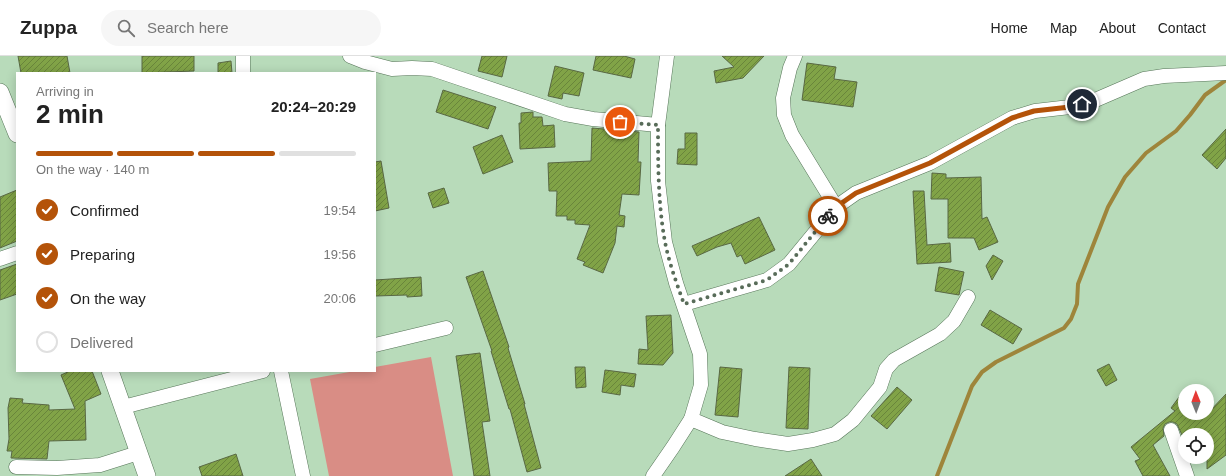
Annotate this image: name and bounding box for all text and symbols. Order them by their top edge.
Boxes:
search box [101,10,381,46]
text: Zuppa [20,17,77,38]
icon: search [115,17,137,39]
text: Search here [147,19,229,36]
text: Home [991,20,1028,36]
text: Map [1050,20,1077,36]
text: About [1099,20,1136,36]
text: Contact [1158,20,1206,36]
text: Arriving in [36,84,94,99]
pin [1065,87,1099,121]
icon: home [1071,93,1093,115]
text: 20:24–20:29 [271,98,356,115]
text: 2 min [36,99,104,129]
pin [603,105,637,139]
icon: bag [609,111,631,133]
text: On the way · 140 m [36,162,149,177]
courier [808,196,848,236]
icon: check [36,199,58,221]
text: Confirmed [70,202,139,219]
text: 19:54 [323,203,356,218]
icon: bike [817,205,839,227]
icon: check [36,243,58,265]
text: Preparing [70,246,135,263]
text: 19:56 [323,247,356,262]
icon: check [36,287,58,309]
text: On the way [70,290,146,307]
text: 20:06 [323,291,356,306]
text: Delivered [70,334,133,351]
north arrow [1178,384,1214,420]
map controls [1178,384,1214,464]
button: locate [1178,428,1214,464]

